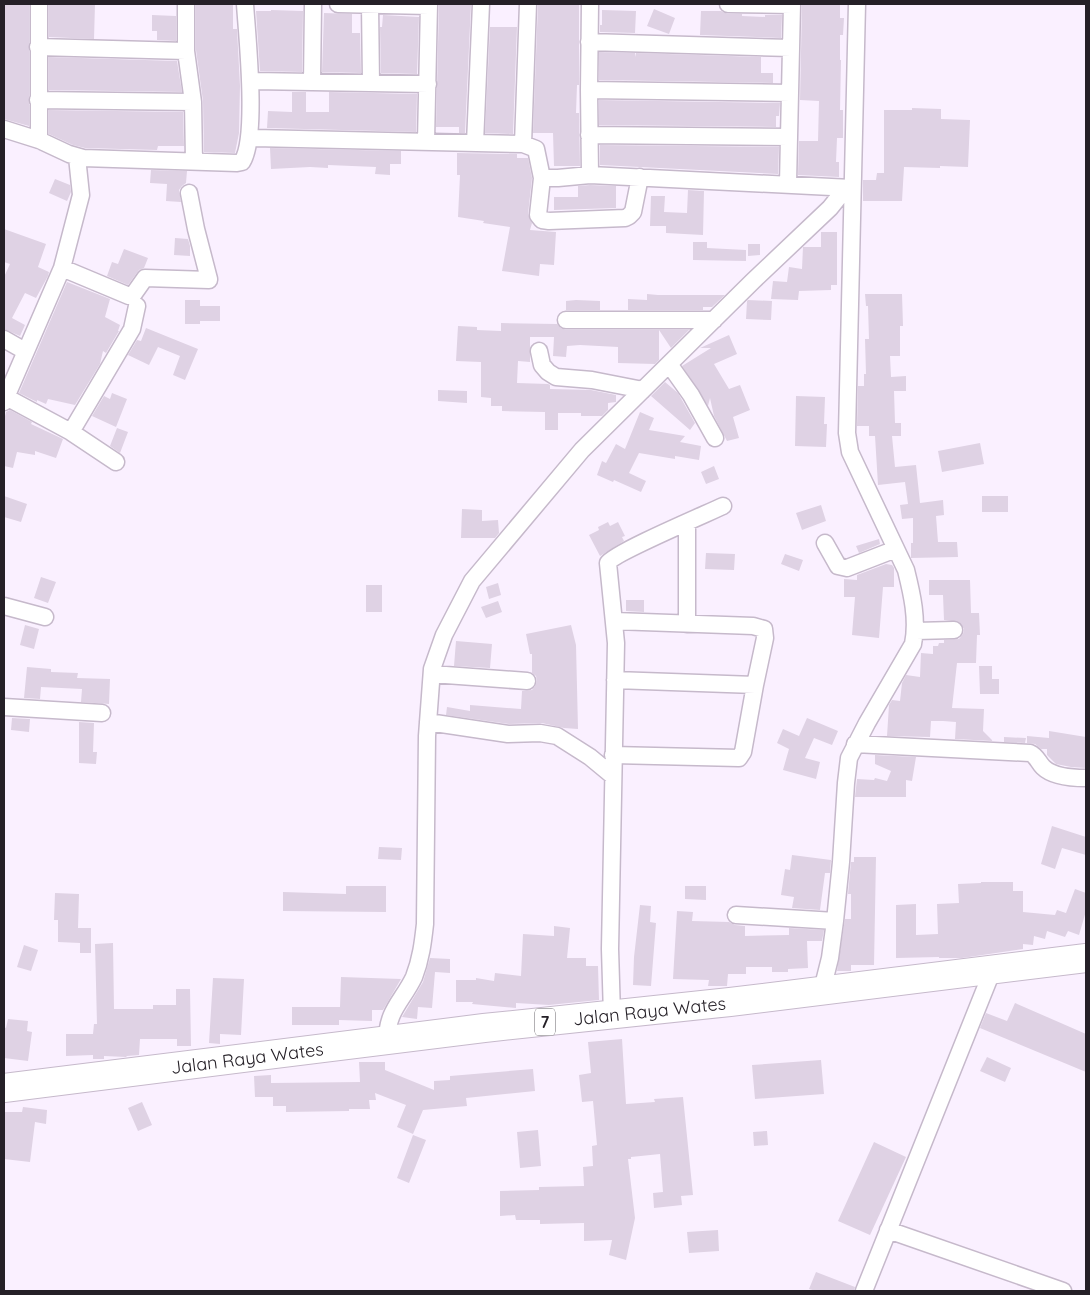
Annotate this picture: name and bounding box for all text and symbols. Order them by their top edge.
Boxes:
street label: Jalan Raya Wates [572,991,727,1030]
road number: 7 [535,1009,555,1036]
street label: Jalan Raya Wates [170,1037,325,1079]

